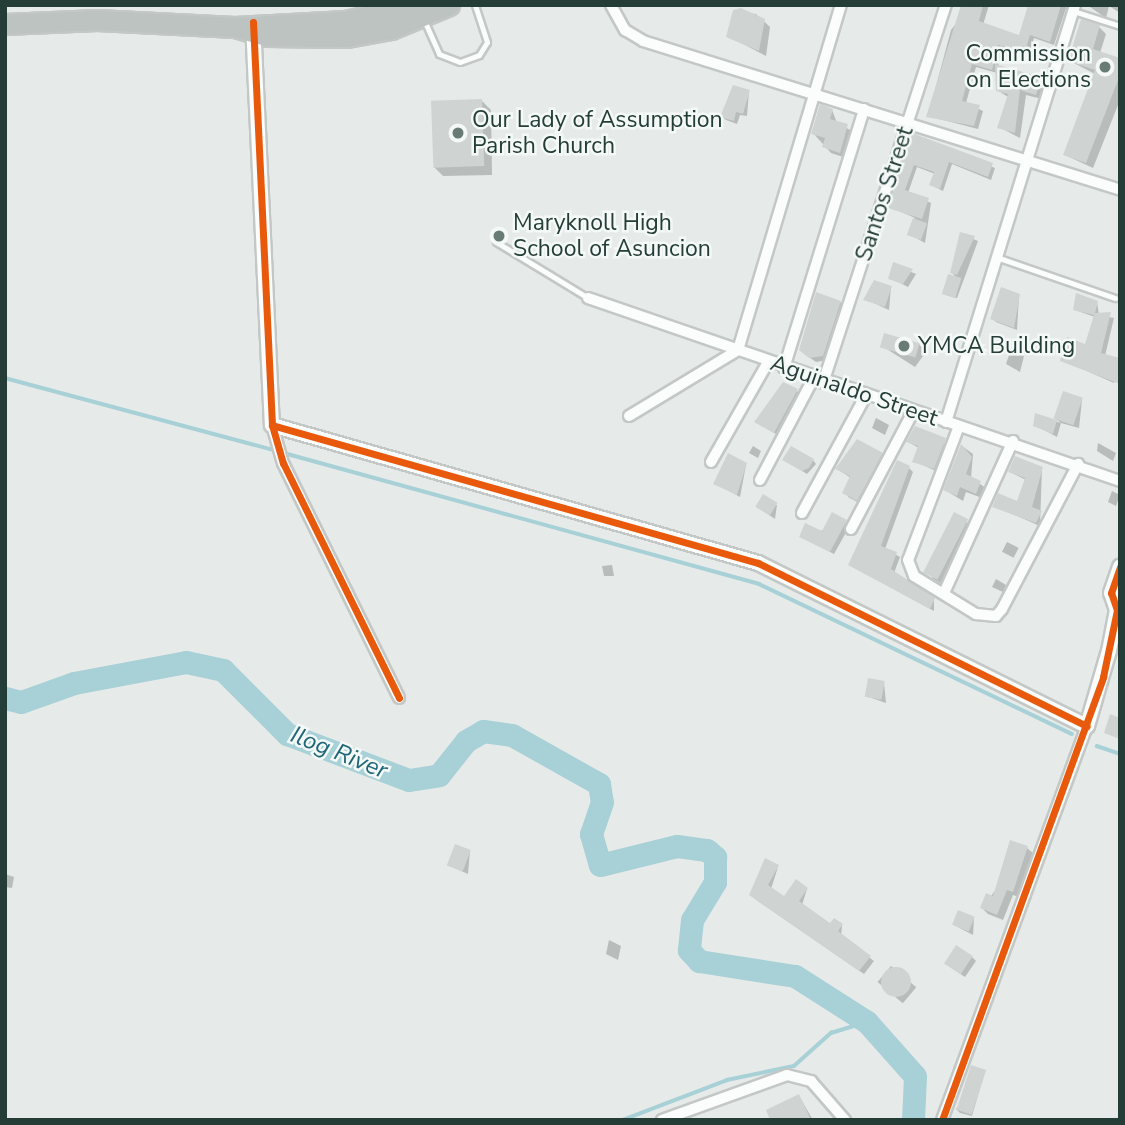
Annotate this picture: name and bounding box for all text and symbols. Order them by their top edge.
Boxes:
place label: Commission on Elections [966,40,1091,94]
marker: Commission on Elections [1097,59,1113,75]
place label: Our Lady of Assumption Parish Church [472,106,723,160]
street label: Santos Street [850,123,920,265]
marker: Our Lady of Assumption Parish Church [450,125,466,141]
place label: Maryknoll High School of Asuncion [513,209,711,263]
marker: Maryknoll High School of Asuncion [491,228,507,244]
place label: YMCA Building [918,332,1075,360]
marker: YMCA Building [896,338,912,354]
street label: Aguinaldo Street [767,349,941,433]
water label: Ilog River [286,721,392,785]

